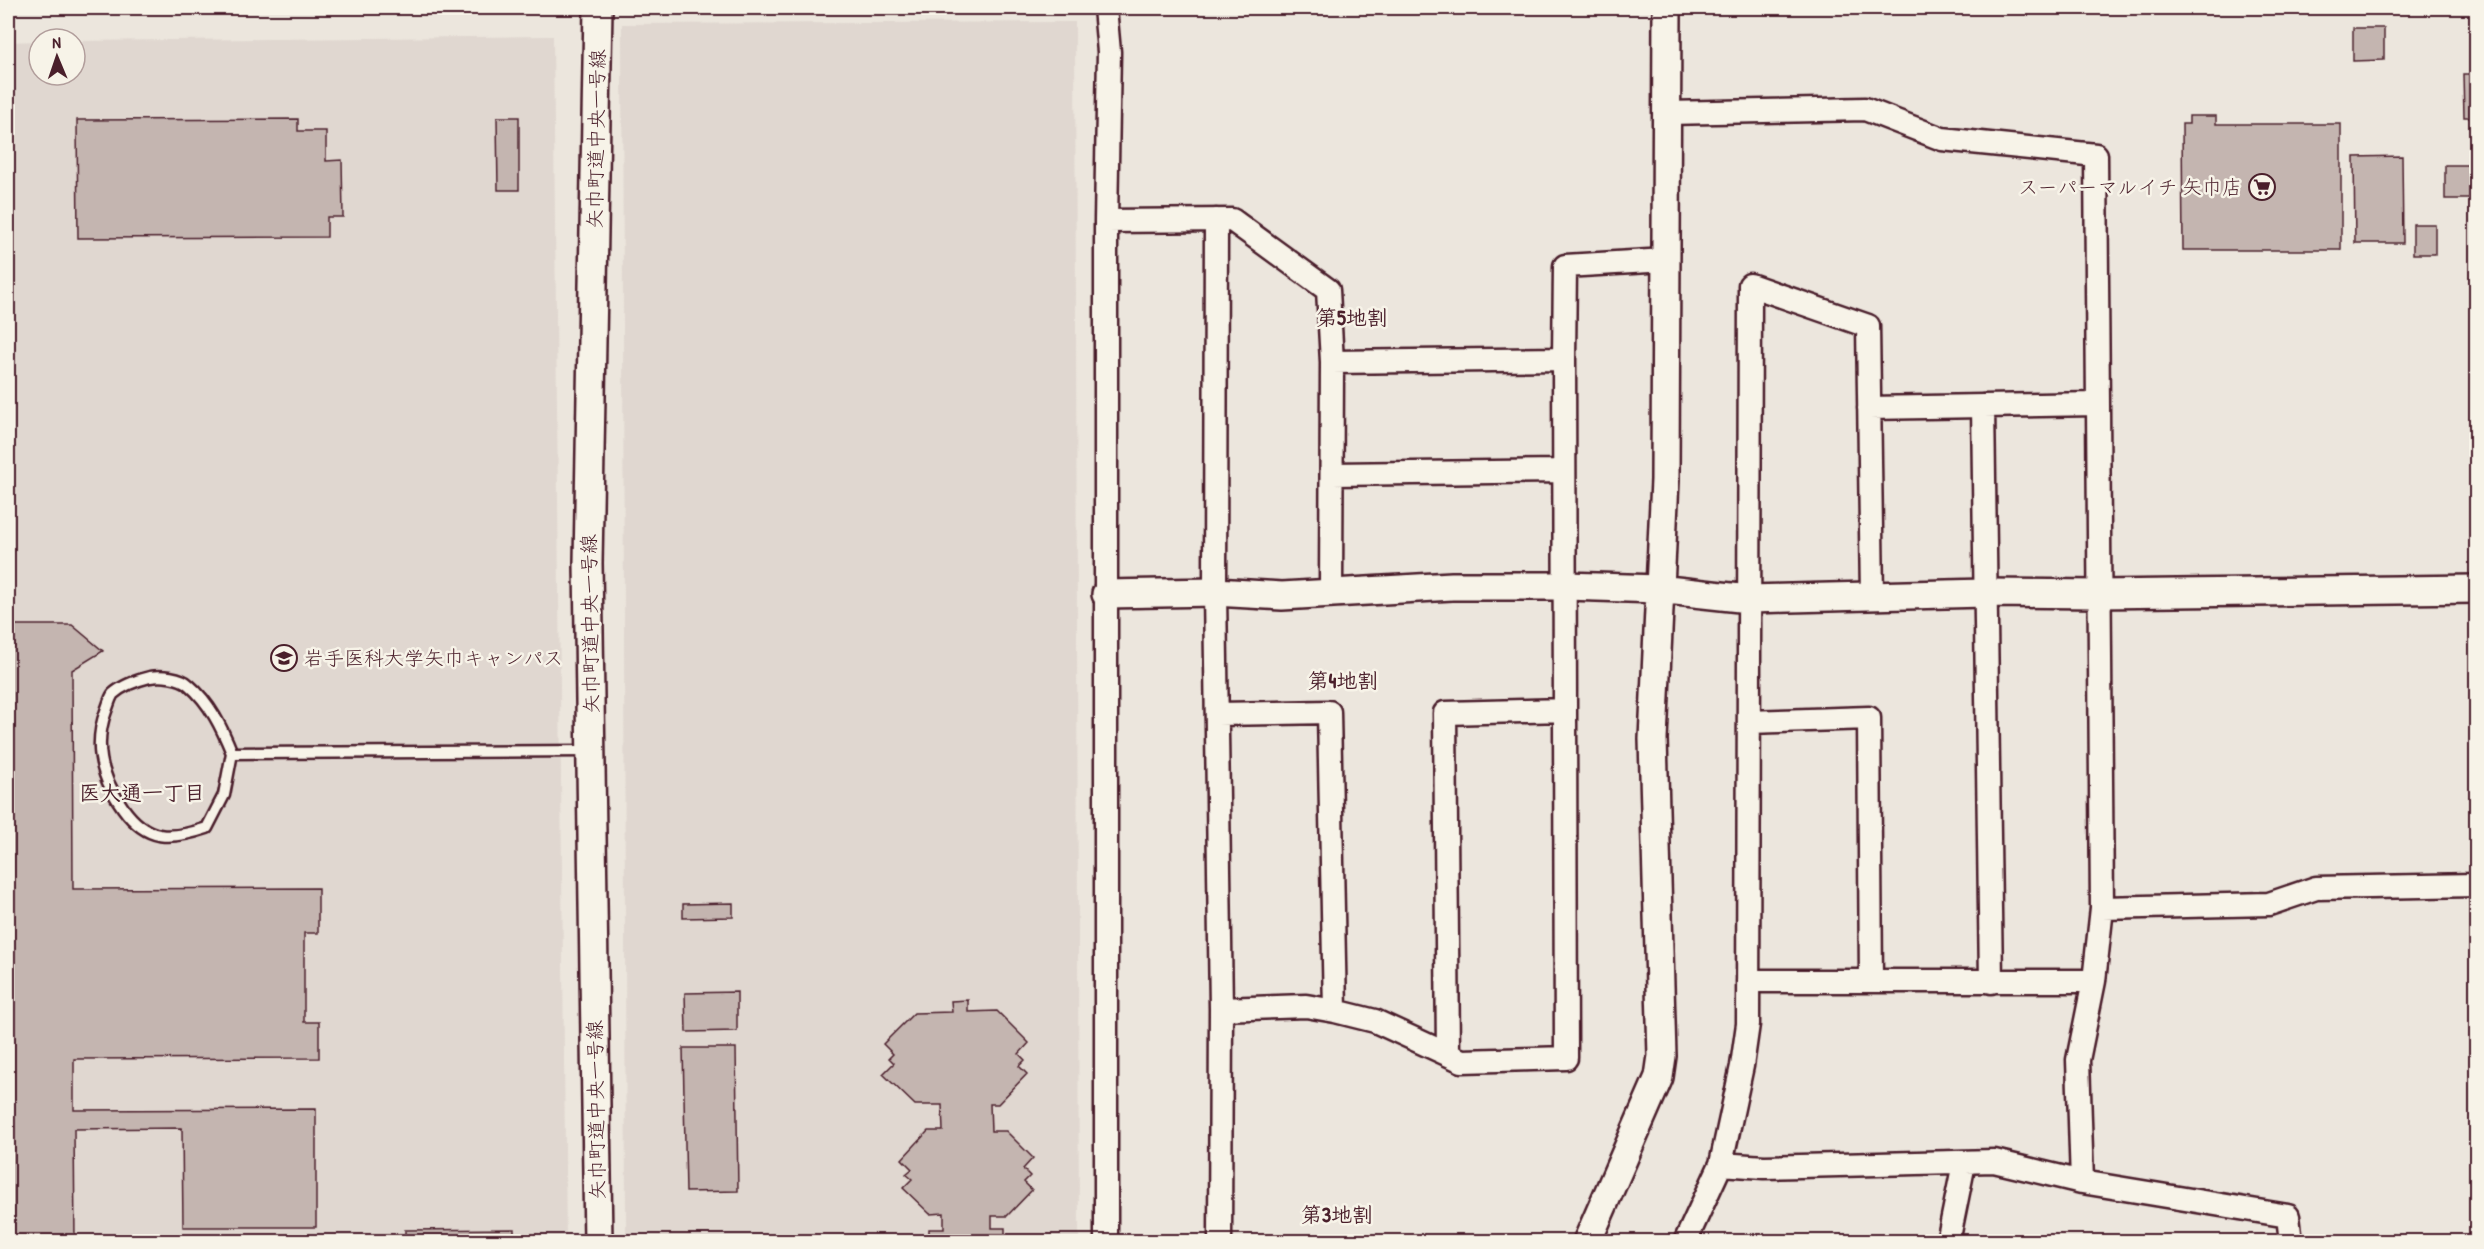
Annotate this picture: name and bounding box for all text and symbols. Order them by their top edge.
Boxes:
north arrow [27,27,87,87]
text: N [52,31,62,53]
street label: 矢巾町道中央一号線 [580,49,611,229]
supermarket icon: スーパーマルイチ 矢巾店 [2247,172,2277,202]
place label: スーパーマルイチ 矢巾店 [2018,173,2242,200]
district label: 第5地割 [1316,303,1388,332]
street label: 矢巾町道中央一号線 [574,534,605,714]
school or university icon: 岩手医科大学矢巾キャンパス [269,643,299,673]
place label: 岩手医科大学矢巾キャンパス [304,644,563,671]
district label: 第4地割 [1308,666,1378,695]
district label: 医大通一丁目 [79,778,205,807]
street label: 矢巾町道中央一号線 [580,1020,611,1200]
district label: 第3地割 [1301,1200,1373,1229]

